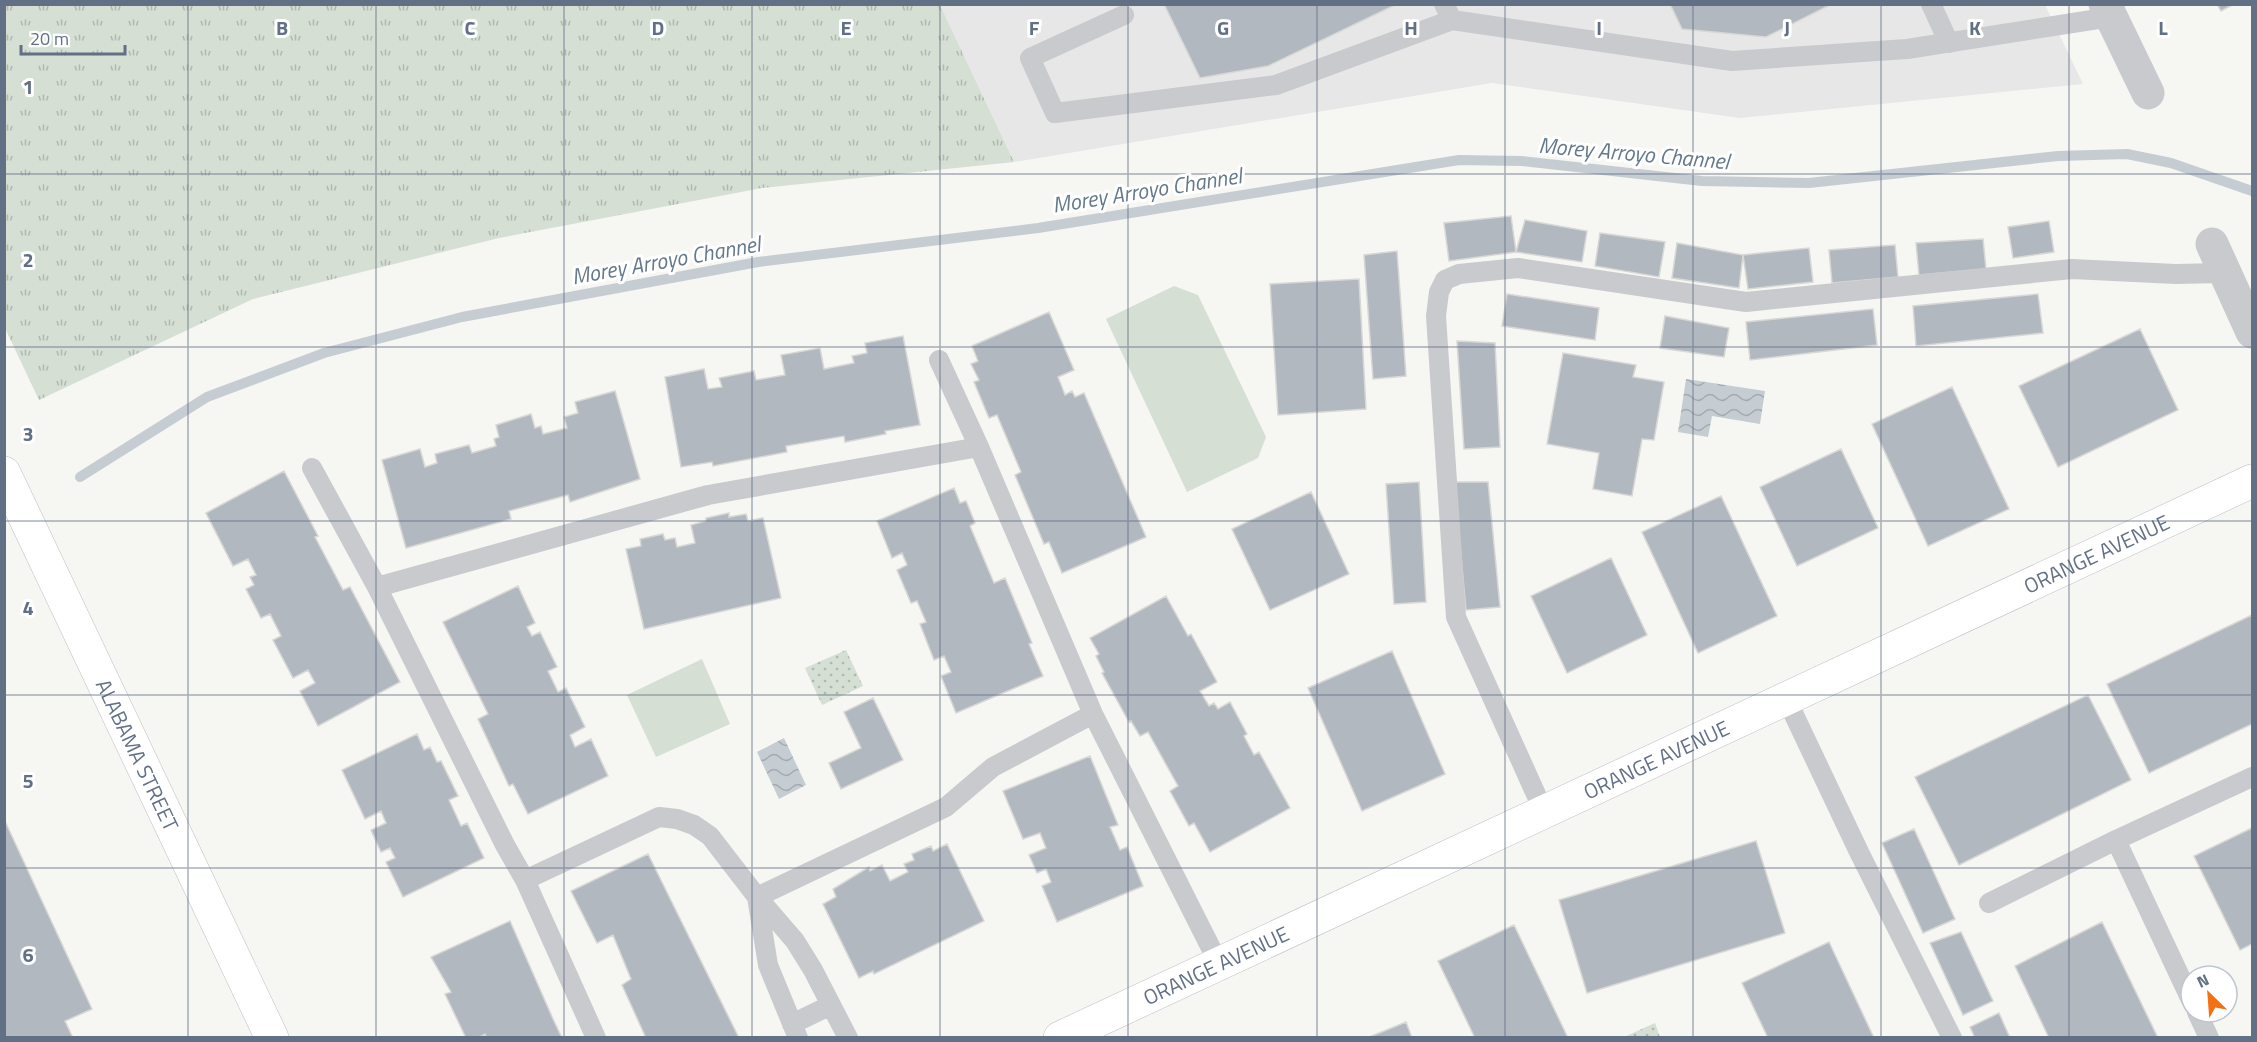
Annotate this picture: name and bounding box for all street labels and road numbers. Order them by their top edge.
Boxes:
street label: ORANGE AVENUE [2018,506,2175,602]
street label: ALABAMA STREET [88,674,187,836]
street label: ORANGE AVENUE [1578,712,1734,807]
street label: ORANGE AVENUE [1138,917,1294,1013]

